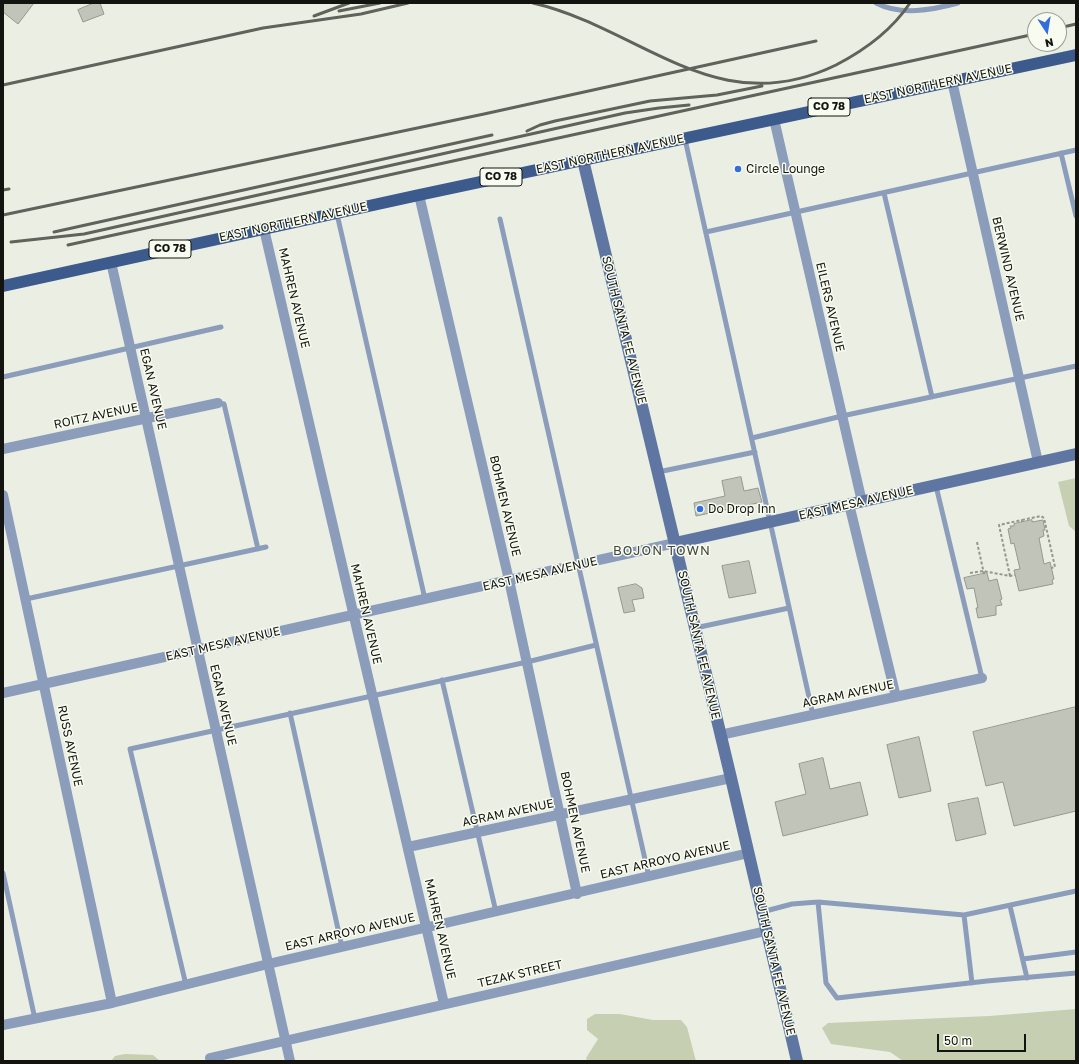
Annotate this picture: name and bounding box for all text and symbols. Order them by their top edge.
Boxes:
north arrow [1027,12,1067,52]
text: N [1044,36,1055,50]
street label: EAST NORTHERN AVENUE [863,61,1013,107]
road number: CO 78 [808,98,850,116]
street label: EAST NORTHERN AVENUE [535,131,685,177]
place label: Circle Lounge [746,162,825,176]
marker: Circle Lounge [733,164,743,174]
road number: CO 78 [480,168,522,186]
street label: EAST NORTHERN AVENUE [218,199,368,245]
street label: BERWIND AVENUE [989,215,1027,323]
road number: CO 78 [149,240,191,258]
street label: MAHREN AVENUE [275,246,313,350]
street label: SOUTH SANTA FE AVENUE [599,254,649,406]
street label: EILERS AVENUE [813,261,847,353]
street label: EGAN AVENUE [137,347,169,431]
street label: ROITZ AVENUE [52,400,140,432]
street label: BOHMEN AVENUE [486,454,524,558]
street label: EAST MESA AVENUE [797,483,915,523]
place label: Do Drop Inn [708,502,776,516]
marker: Do Drop Inn [695,504,705,514]
district label: BOJON TOWN [613,543,711,559]
street label: EAST MESA AVENUE [481,554,599,594]
street label: MAHREN AVENUE [347,562,385,666]
street label: SOUTH SANTA FE AVENUE [675,569,723,721]
street label: EAST MESA AVENUE [164,624,282,664]
street label: EGAN AVENUE [207,663,239,747]
street label: AGRAM AVENUE [801,677,895,711]
street label: RUSS AVENUE [54,704,86,788]
street label: BOHMEN AVENUE [557,770,593,874]
street label: AGRAM AVENUE [461,796,555,830]
street label: EAST ARROYO AVENUE [599,838,731,882]
street label: MAHREN AVENUE [421,877,459,981]
street label: SOUTH SANTA FE AVENUE [750,885,798,1037]
street label: EAST ARROYO AVENUE [284,910,416,954]
street label: TEZAK STREET [476,957,564,991]
scale bar [939,1026,1028,1052]
text: 50 m [944,1033,972,1048]

